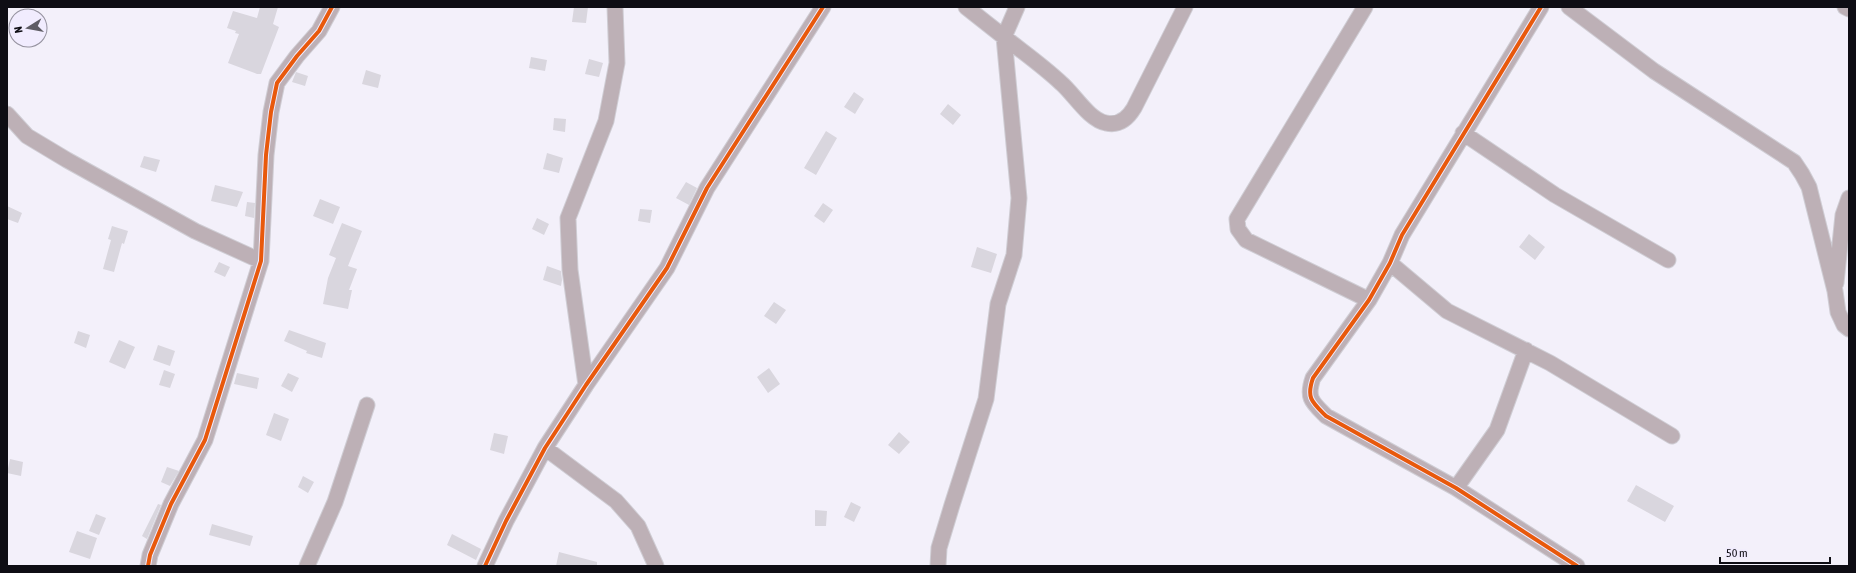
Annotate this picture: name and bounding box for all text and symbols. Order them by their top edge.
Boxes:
north arrow [8,8,48,48]
text: N [12,26,25,34]
scale bar [1720,539,1830,565]
text: 50 m [1726,546,1748,560]

